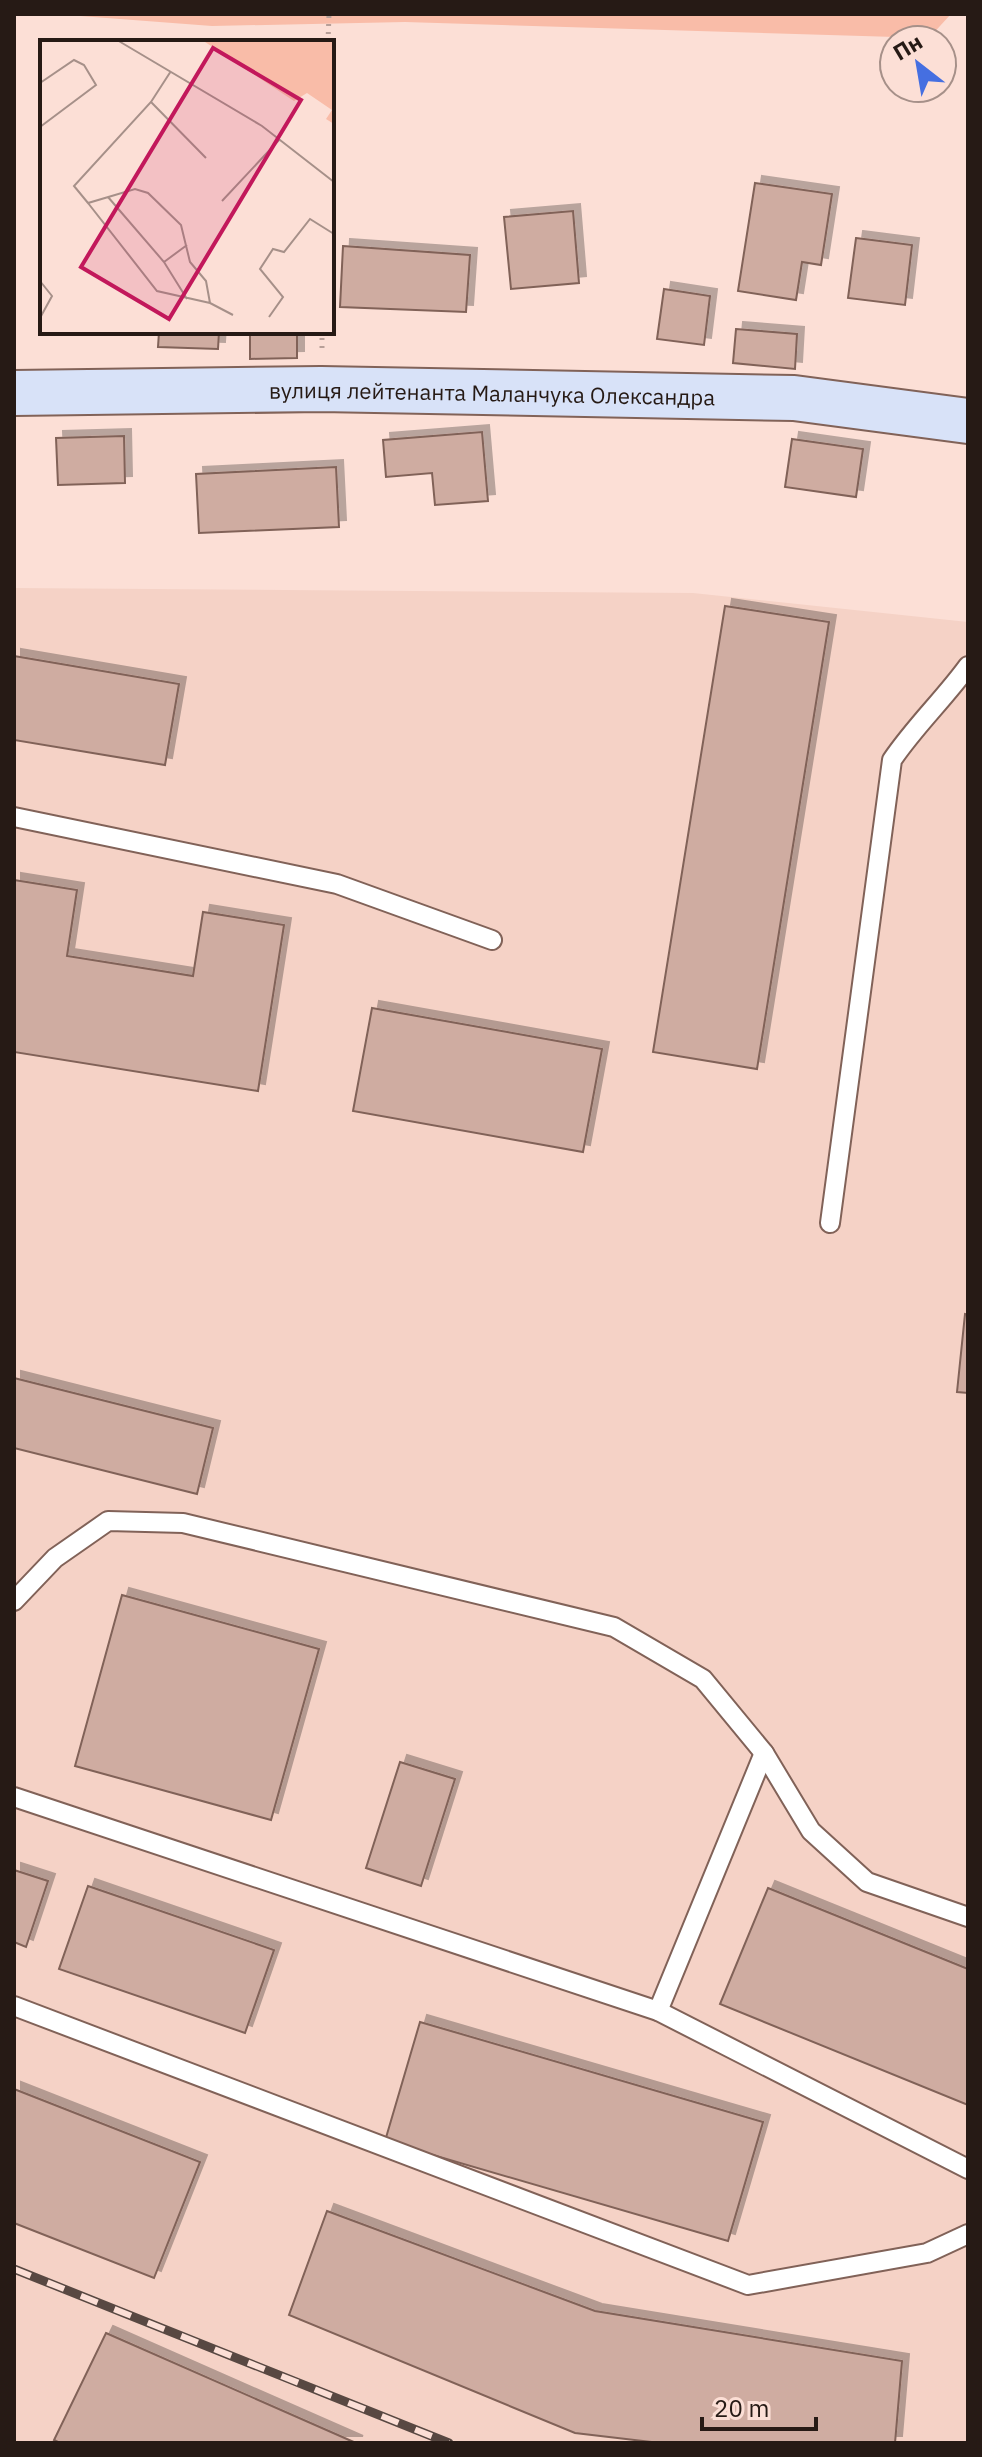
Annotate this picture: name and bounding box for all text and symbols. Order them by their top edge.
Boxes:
north arrow [878,24,958,104]
text: Пн [888,27,927,66]
inset map [40,40,334,334]
street label: вулиця лейтенанта Маланчука Олександра [269,374,716,411]
scale bar [702,2381,816,2431]
text: 20 m [714,2392,769,2424]

